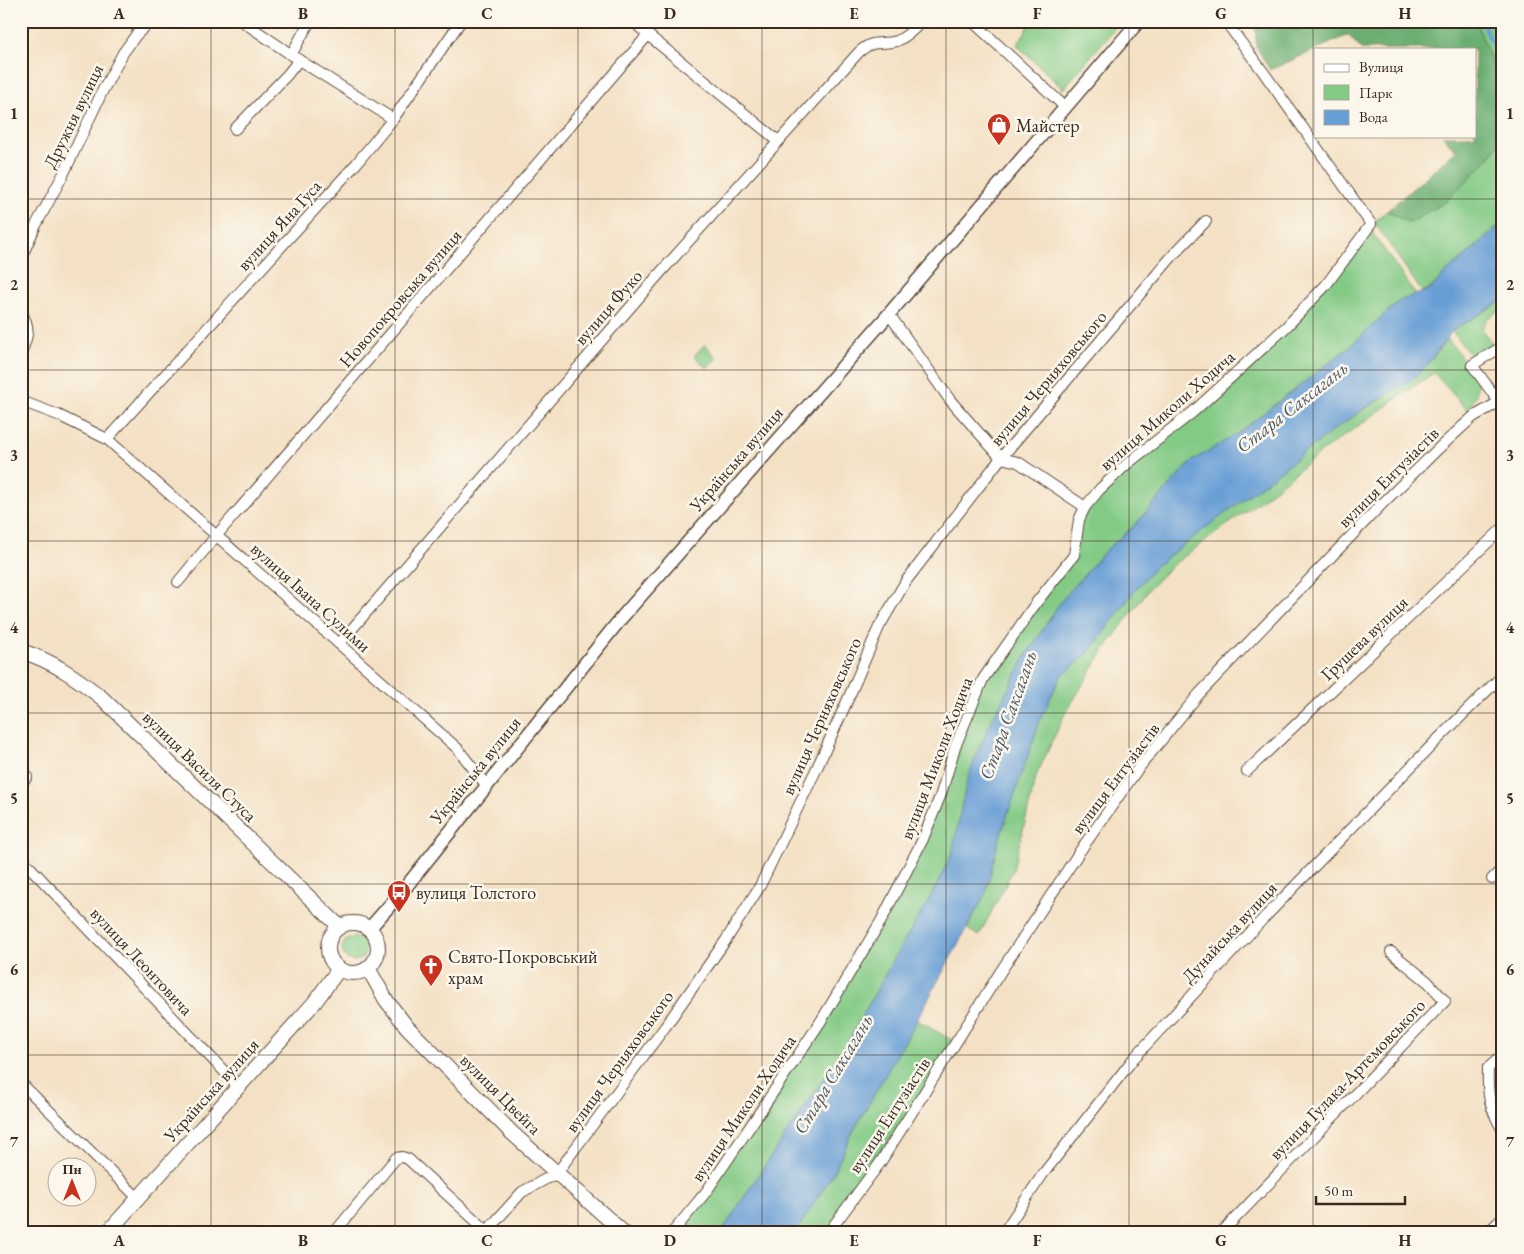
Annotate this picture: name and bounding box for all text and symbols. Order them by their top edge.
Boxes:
text: A [112,3,125,24]
text: B [298,3,308,24]
text: C [481,3,493,24]
text: D [664,3,676,24]
text: E [849,3,859,24]
text: F [1033,3,1042,24]
text: G [1215,3,1227,24]
text: H [1399,3,1412,24]
legend [1314,48,1476,138]
text: Вулиця [1359,57,1404,76]
street label: Дружня вулиця [38,60,108,172]
text: Парк [1359,83,1392,102]
text: 1 [10,103,18,124]
text: 1 [1506,103,1514,124]
text: Вода [1359,107,1388,126]
shop icon: Майстер [986,112,1012,146]
place label: Майстер [1016,114,1080,137]
street label: вулиця Яна Гуса [232,174,327,275]
street label: Новопокровська вулиця [334,224,466,372]
street label: вулиця Фуко [569,264,647,350]
text: 2 [10,274,19,295]
text: 2 [1506,274,1515,295]
street label: вулиця Черняховського [984,305,1112,451]
street label: вулиця Миколи Ходича [1094,344,1240,475]
water label: Стара Саксагань [1231,355,1353,459]
street label: Українська вулиця [683,402,788,517]
street label: вулиця Ентузіастів [1333,421,1444,532]
text: 3 [10,445,18,466]
text: 3 [1506,445,1514,466]
street label: вулиця Івана Сулими [246,537,376,657]
street label: Грушева вулиця [1316,591,1412,685]
text: 4 [10,617,19,638]
text: 4 [1506,617,1515,638]
street label: вулиця Черняховського [776,634,866,798]
water label: Стара Саксагань [973,647,1043,783]
street label: вулиця Миколи Ходича [894,673,978,842]
street label: вулиця Василя Стуса [138,706,263,827]
street label: Українська вулиця [424,712,525,829]
street label: вулиця Ентузіастів [1066,717,1165,838]
text: 5 [10,788,18,809]
text: 5 [1506,788,1514,809]
street label: Дунайська вулиця [1176,877,1282,987]
bus stop icon: вулиця Толстого [386,879,412,913]
place label: вулиця Толстого [416,881,536,904]
street label: вулиця Леонтовича [86,902,199,1021]
place label: Свято-Покровський храм [448,945,598,989]
church icon: Свято-Покровський храм [418,953,444,987]
text: 6 [10,959,19,980]
text: 6 [1506,959,1515,980]
street label: вулиця Черняховського [560,985,678,1137]
street label: вулиця Гулака-Артемовського [1264,993,1430,1164]
water label: Стара Саксагань [787,1009,879,1139]
street label: вулиця Миколи Ходича [685,1030,801,1186]
street label: Українська вулиця [158,1033,264,1147]
street label: вулиця Цвейга [456,1049,547,1140]
street label: вулиця Ентузіастів [843,1052,935,1177]
text: 7 [10,1131,19,1152]
text: 7 [1506,1131,1515,1152]
north arrow [48,1156,98,1206]
text: Пн [62,1160,82,1178]
scale bar [1316,1174,1405,1206]
text: 50 m [1324,1181,1353,1200]
text: A [112,1230,125,1251]
text: B [298,1230,308,1251]
text: C [481,1230,493,1251]
text: D [664,1230,676,1251]
text: E [849,1230,859,1251]
text: F [1033,1230,1042,1251]
text: G [1215,1230,1227,1251]
text: H [1399,1230,1412,1251]

